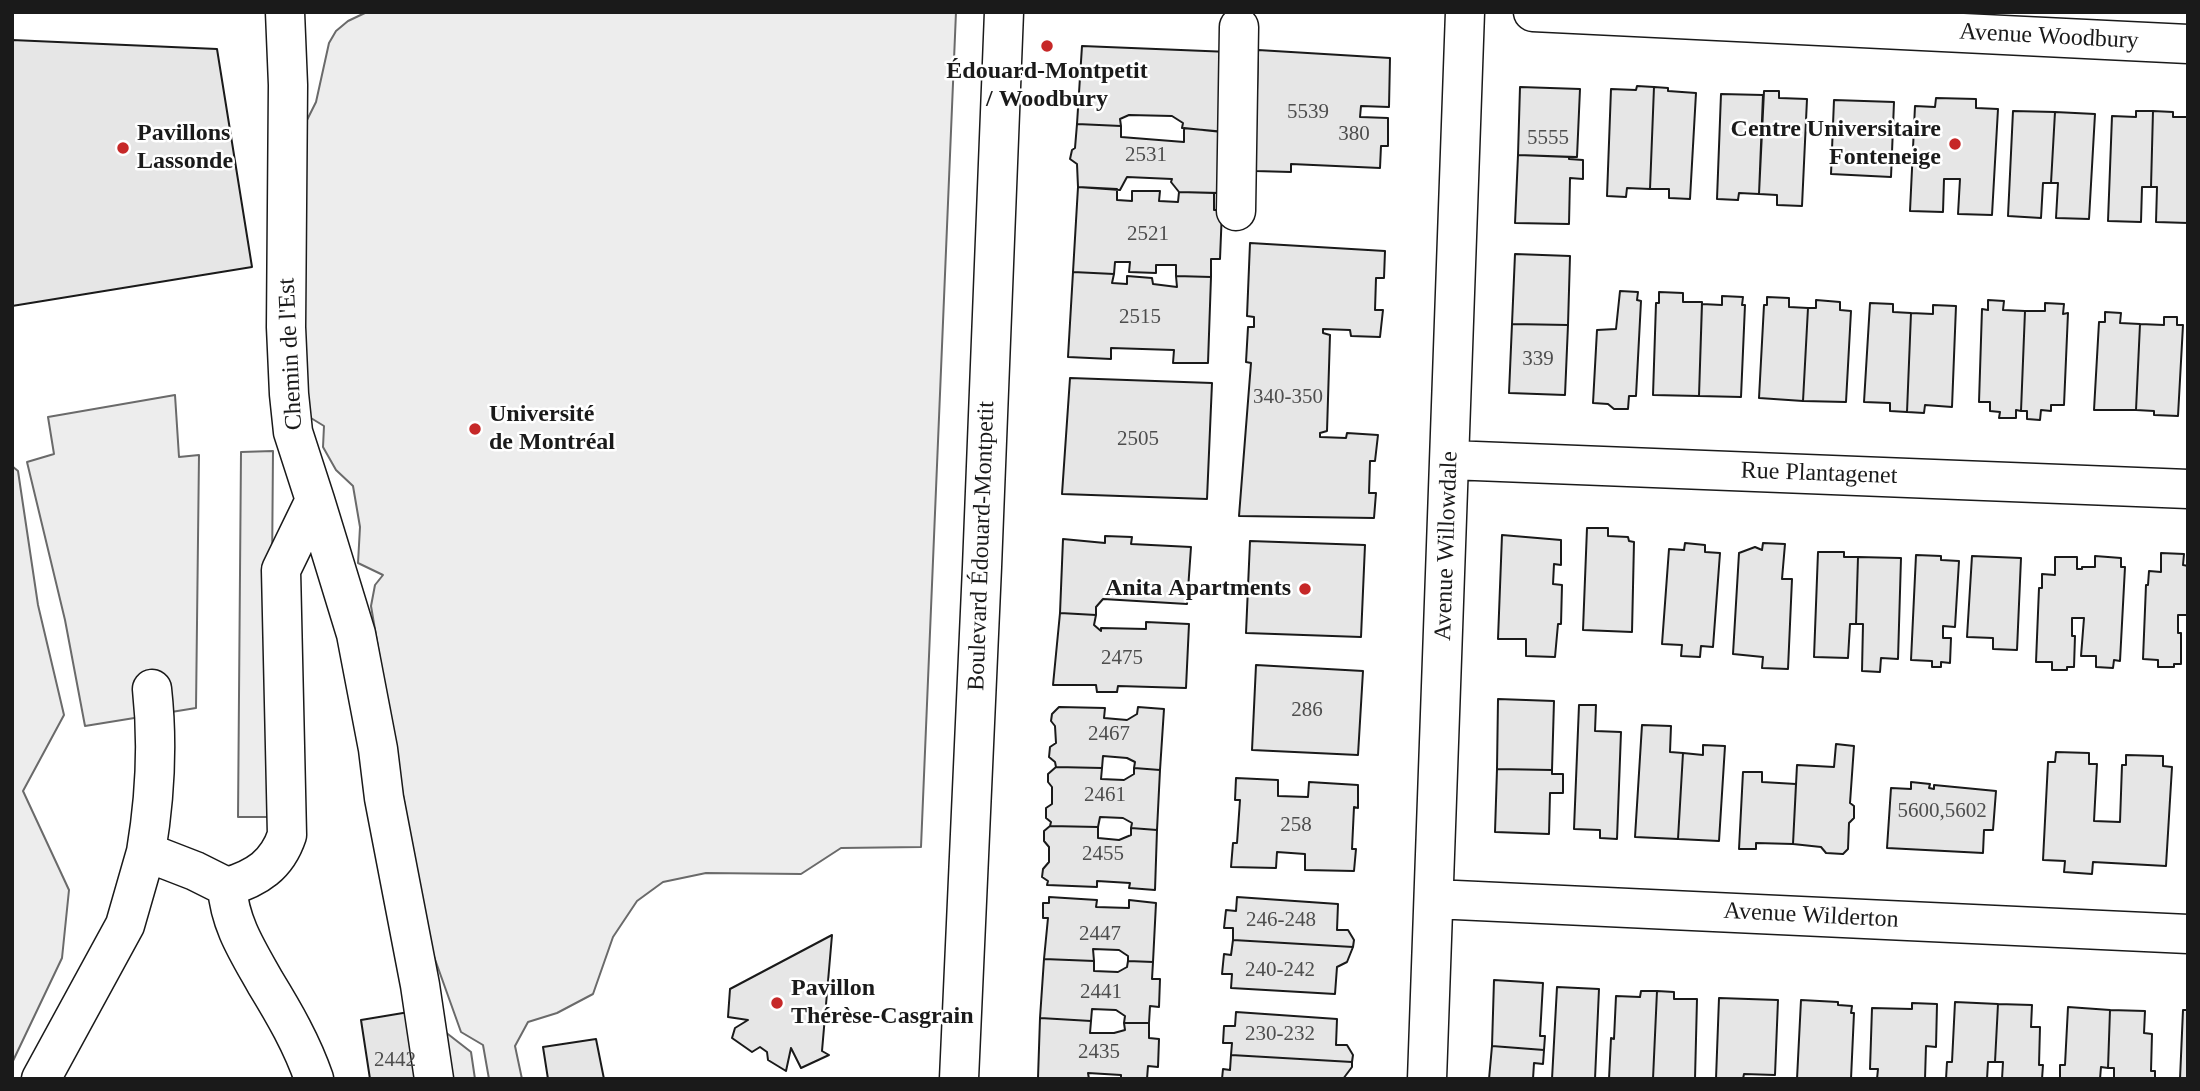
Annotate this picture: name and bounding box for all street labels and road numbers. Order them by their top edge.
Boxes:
street label: Avenue Woodbury [1959,18,2139,56]
street label: Chemin de l'Est [273,277,309,431]
street label: Boulevard Édouard-Montpetit [963,401,1001,691]
street label: Avenue Willowdale [1429,451,1465,641]
street label: Rue Plantagenet [1740,457,1898,491]
street label: Avenue Wilderton [1723,897,1899,935]

